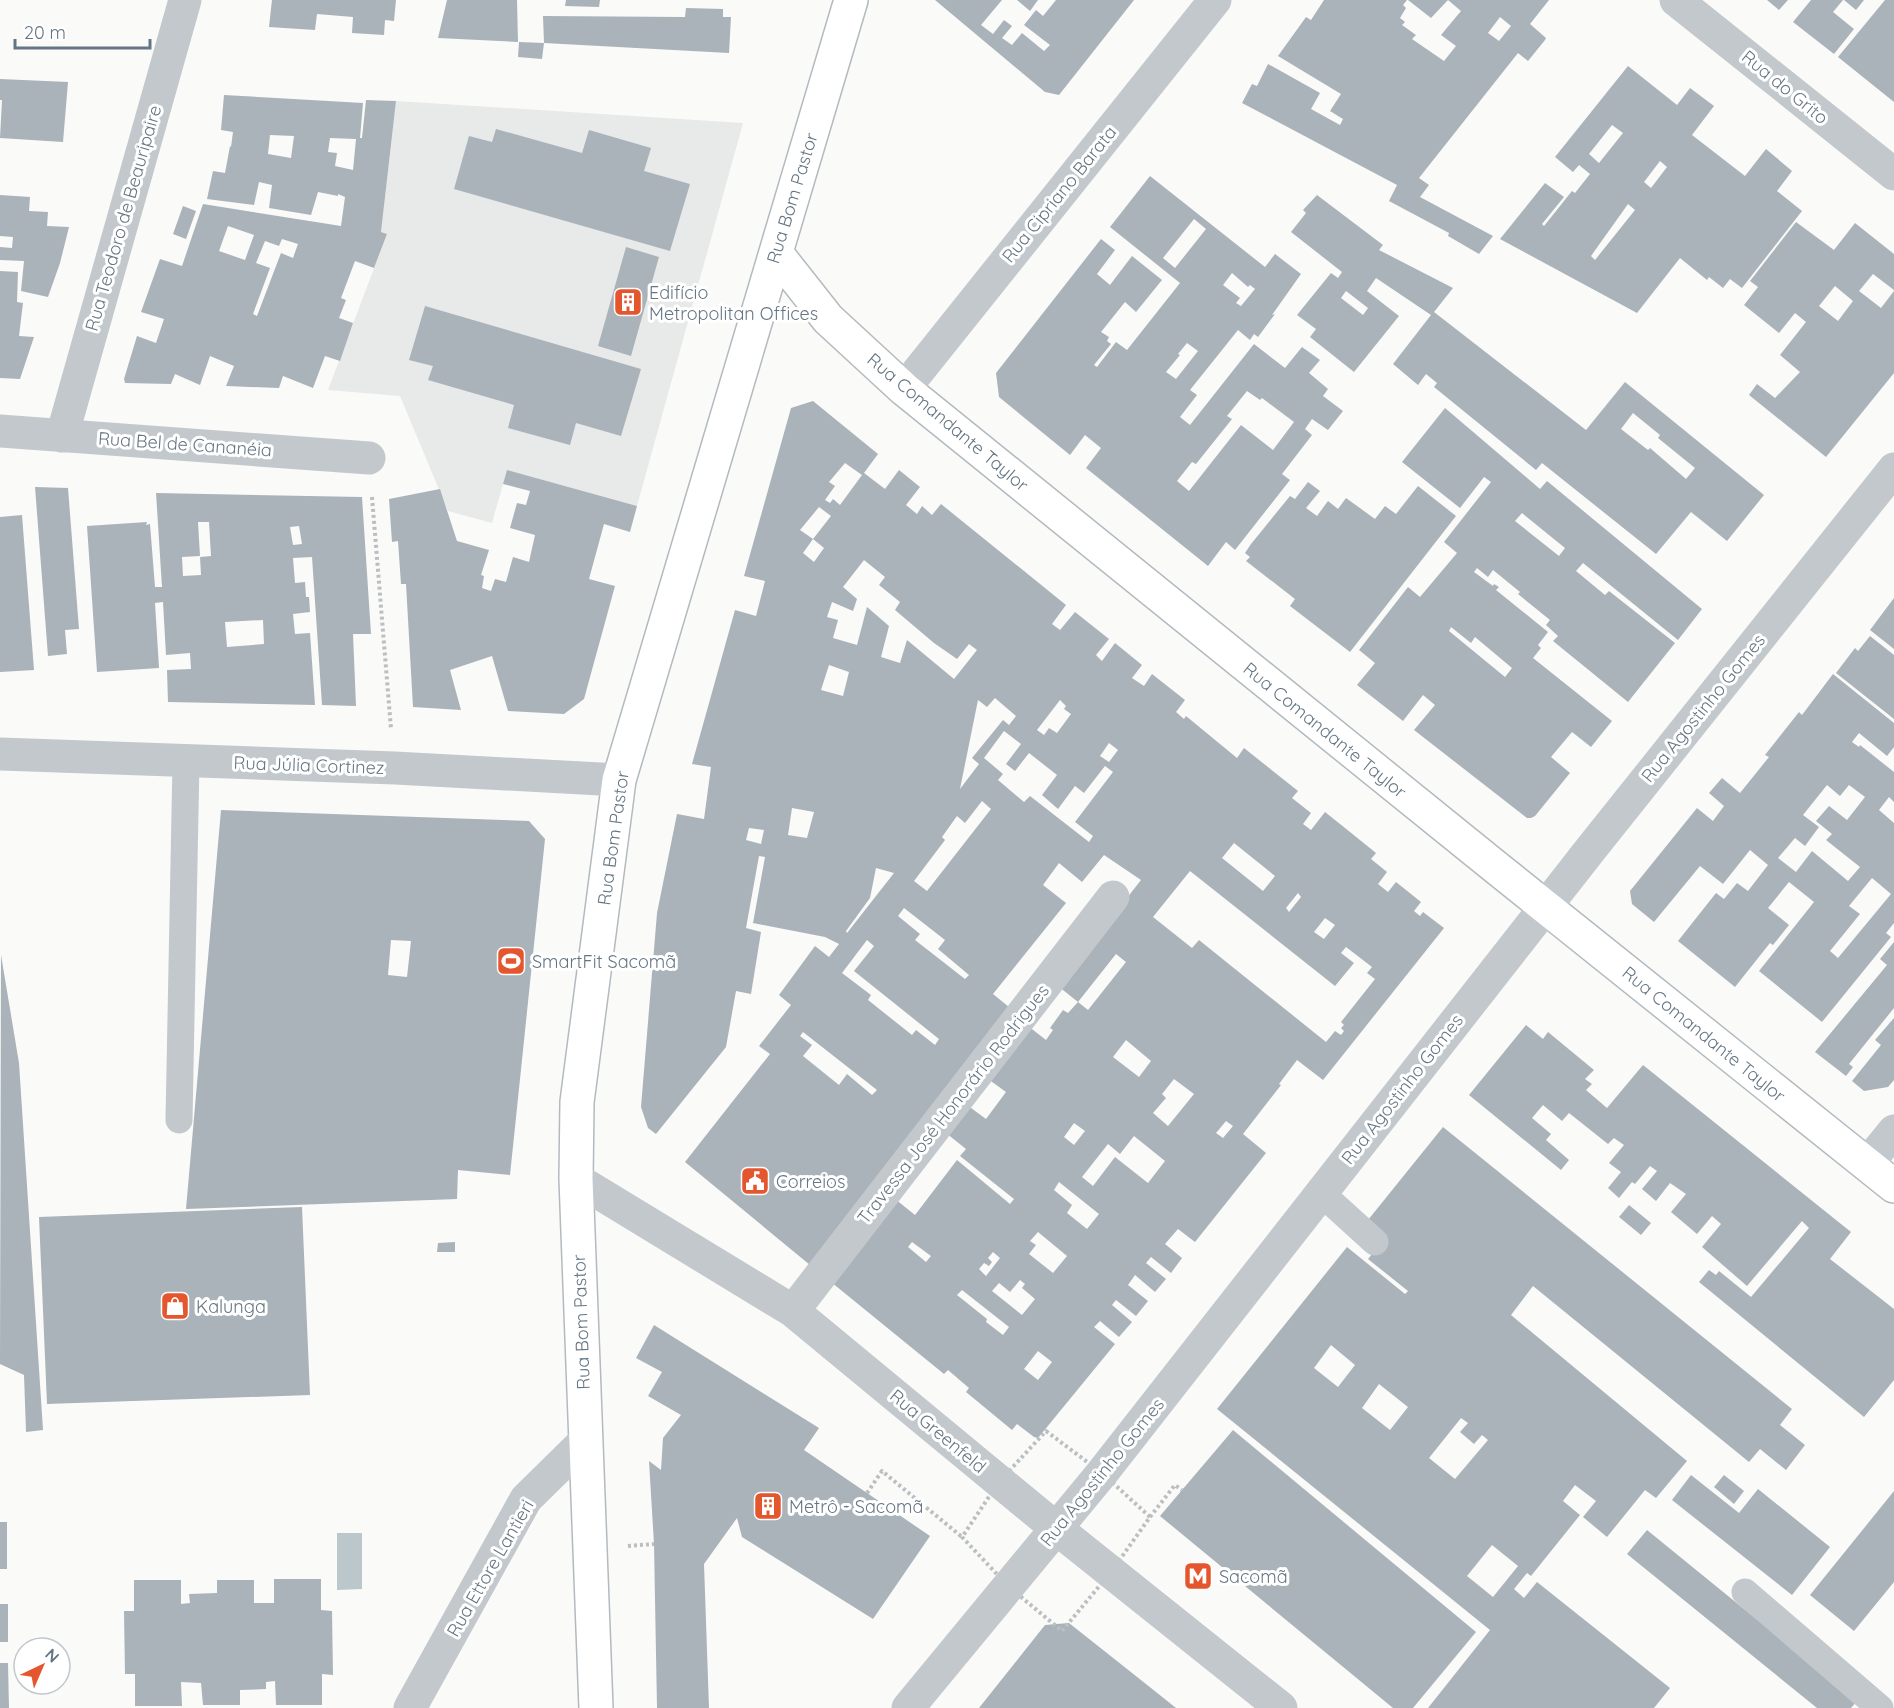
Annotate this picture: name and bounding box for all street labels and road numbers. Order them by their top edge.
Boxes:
street label: Rua do Grito [1737,45,1833,129]
street label: Rua Teodoro de Beauripaire [80,102,166,334]
street label: Rua Cipriano Barata [997,121,1121,267]
street label: Rua Bom Pastor [761,130,823,266]
street label: Rua Comandante Taylor [863,348,1033,496]
street label: Rua Bel de Cananéia [97,426,273,462]
street label: Rua Agostinho Gomes [1636,629,1770,787]
street label: Rua Comandante Taylor [1239,657,1411,803]
street label: Rua Júlia Cortinez [233,751,385,779]
street label: Rua Bom Pastor [592,769,634,907]
street label: Rua Comandante Taylor [1618,961,1790,1107]
street label: Travessa José Honorário Rodrigues [852,979,1054,1229]
street label: Rua Agostinho Gomes [1336,1009,1468,1169]
street label: Rua Bom Pastor [567,1254,595,1390]
street label: Rua Greenfeld [885,1384,991,1478]
street label: Rua Agostinho Gomes [1035,1393,1169,1551]
street label: Rua Ettore Lantieri [441,1495,539,1641]

